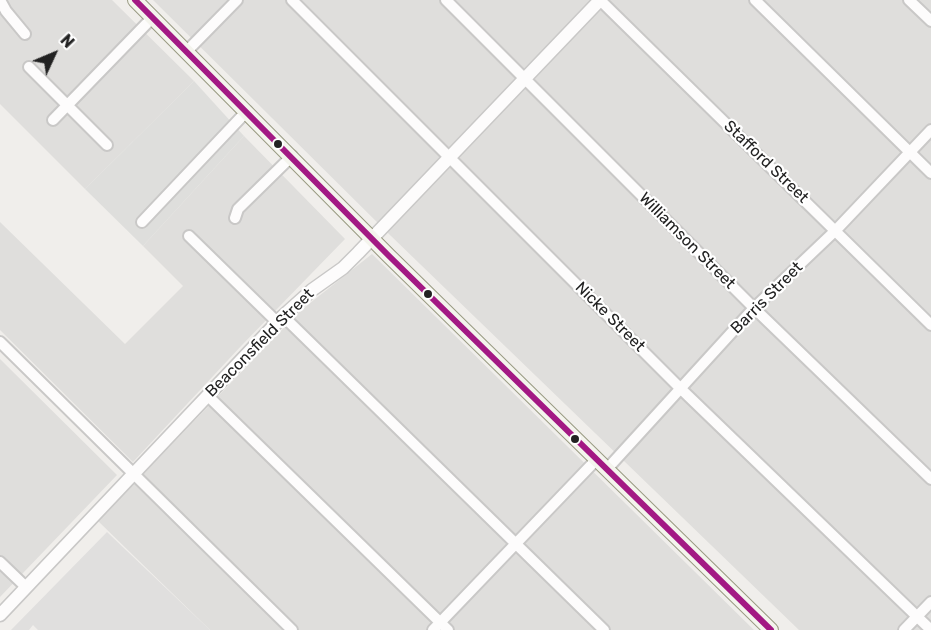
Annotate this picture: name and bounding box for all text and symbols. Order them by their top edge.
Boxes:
north arrow [24,24,84,84]
text: N [56,30,78,52]
street label: Stafford Street [720,117,812,207]
unlabelled marker [272,138,284,150]
street label: Williamson Street [635,189,739,293]
street label: Barris Street [727,258,807,338]
street label: Nicke Street [571,278,649,356]
street label: Beaconsfield Street [202,285,318,401]
unlabelled marker [422,288,434,300]
unlabelled marker [569,433,581,445]

